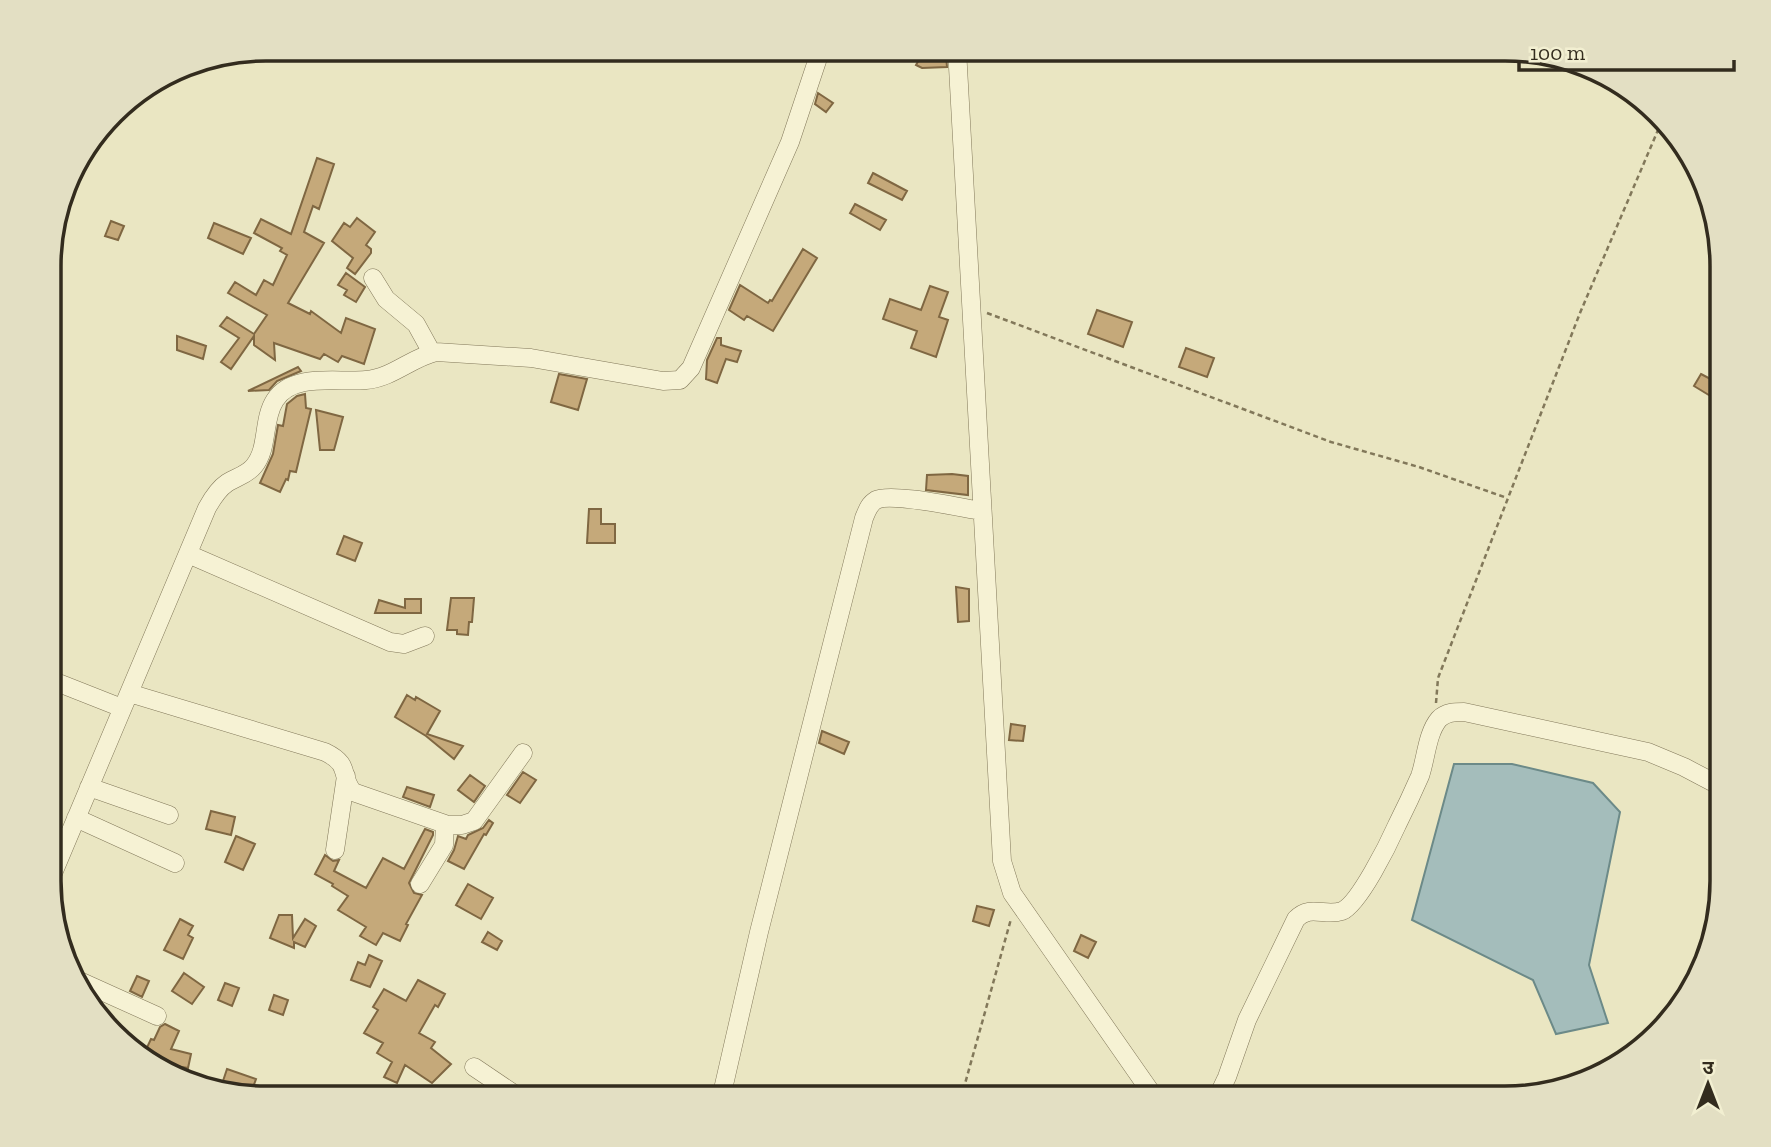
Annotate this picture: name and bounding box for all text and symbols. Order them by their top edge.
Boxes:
scale bar [1519,28,1734,72]
text: 100 m [1530,40,1585,65]
north arrow [1673,1049,1743,1119]
text: उ [1702,1056,1714,1079]

